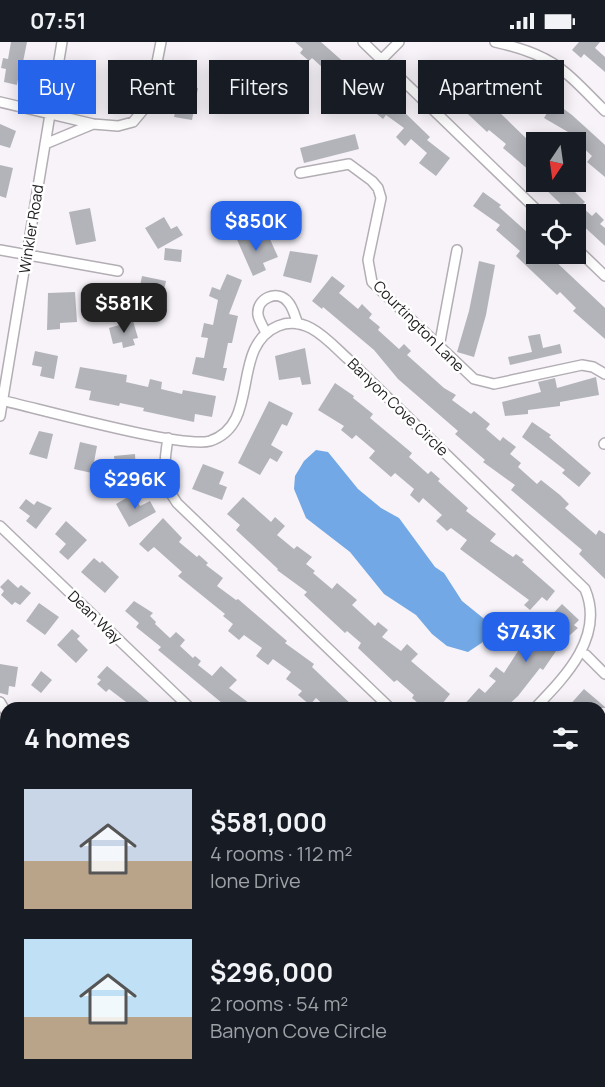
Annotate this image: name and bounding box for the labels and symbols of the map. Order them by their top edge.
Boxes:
north arrow [526,132,586,192]
street label: Winkler Road [14,183,48,275]
pin: $850K [214,201,298,252]
street label: Courtington Lane [369,276,469,376]
pin: $581K [82,283,166,334]
street label: Banyon Cove Circle [343,353,453,461]
pin: $296K [93,459,177,510]
street label: Dean Way [63,586,127,648]
pin: $743K [484,612,568,663]

